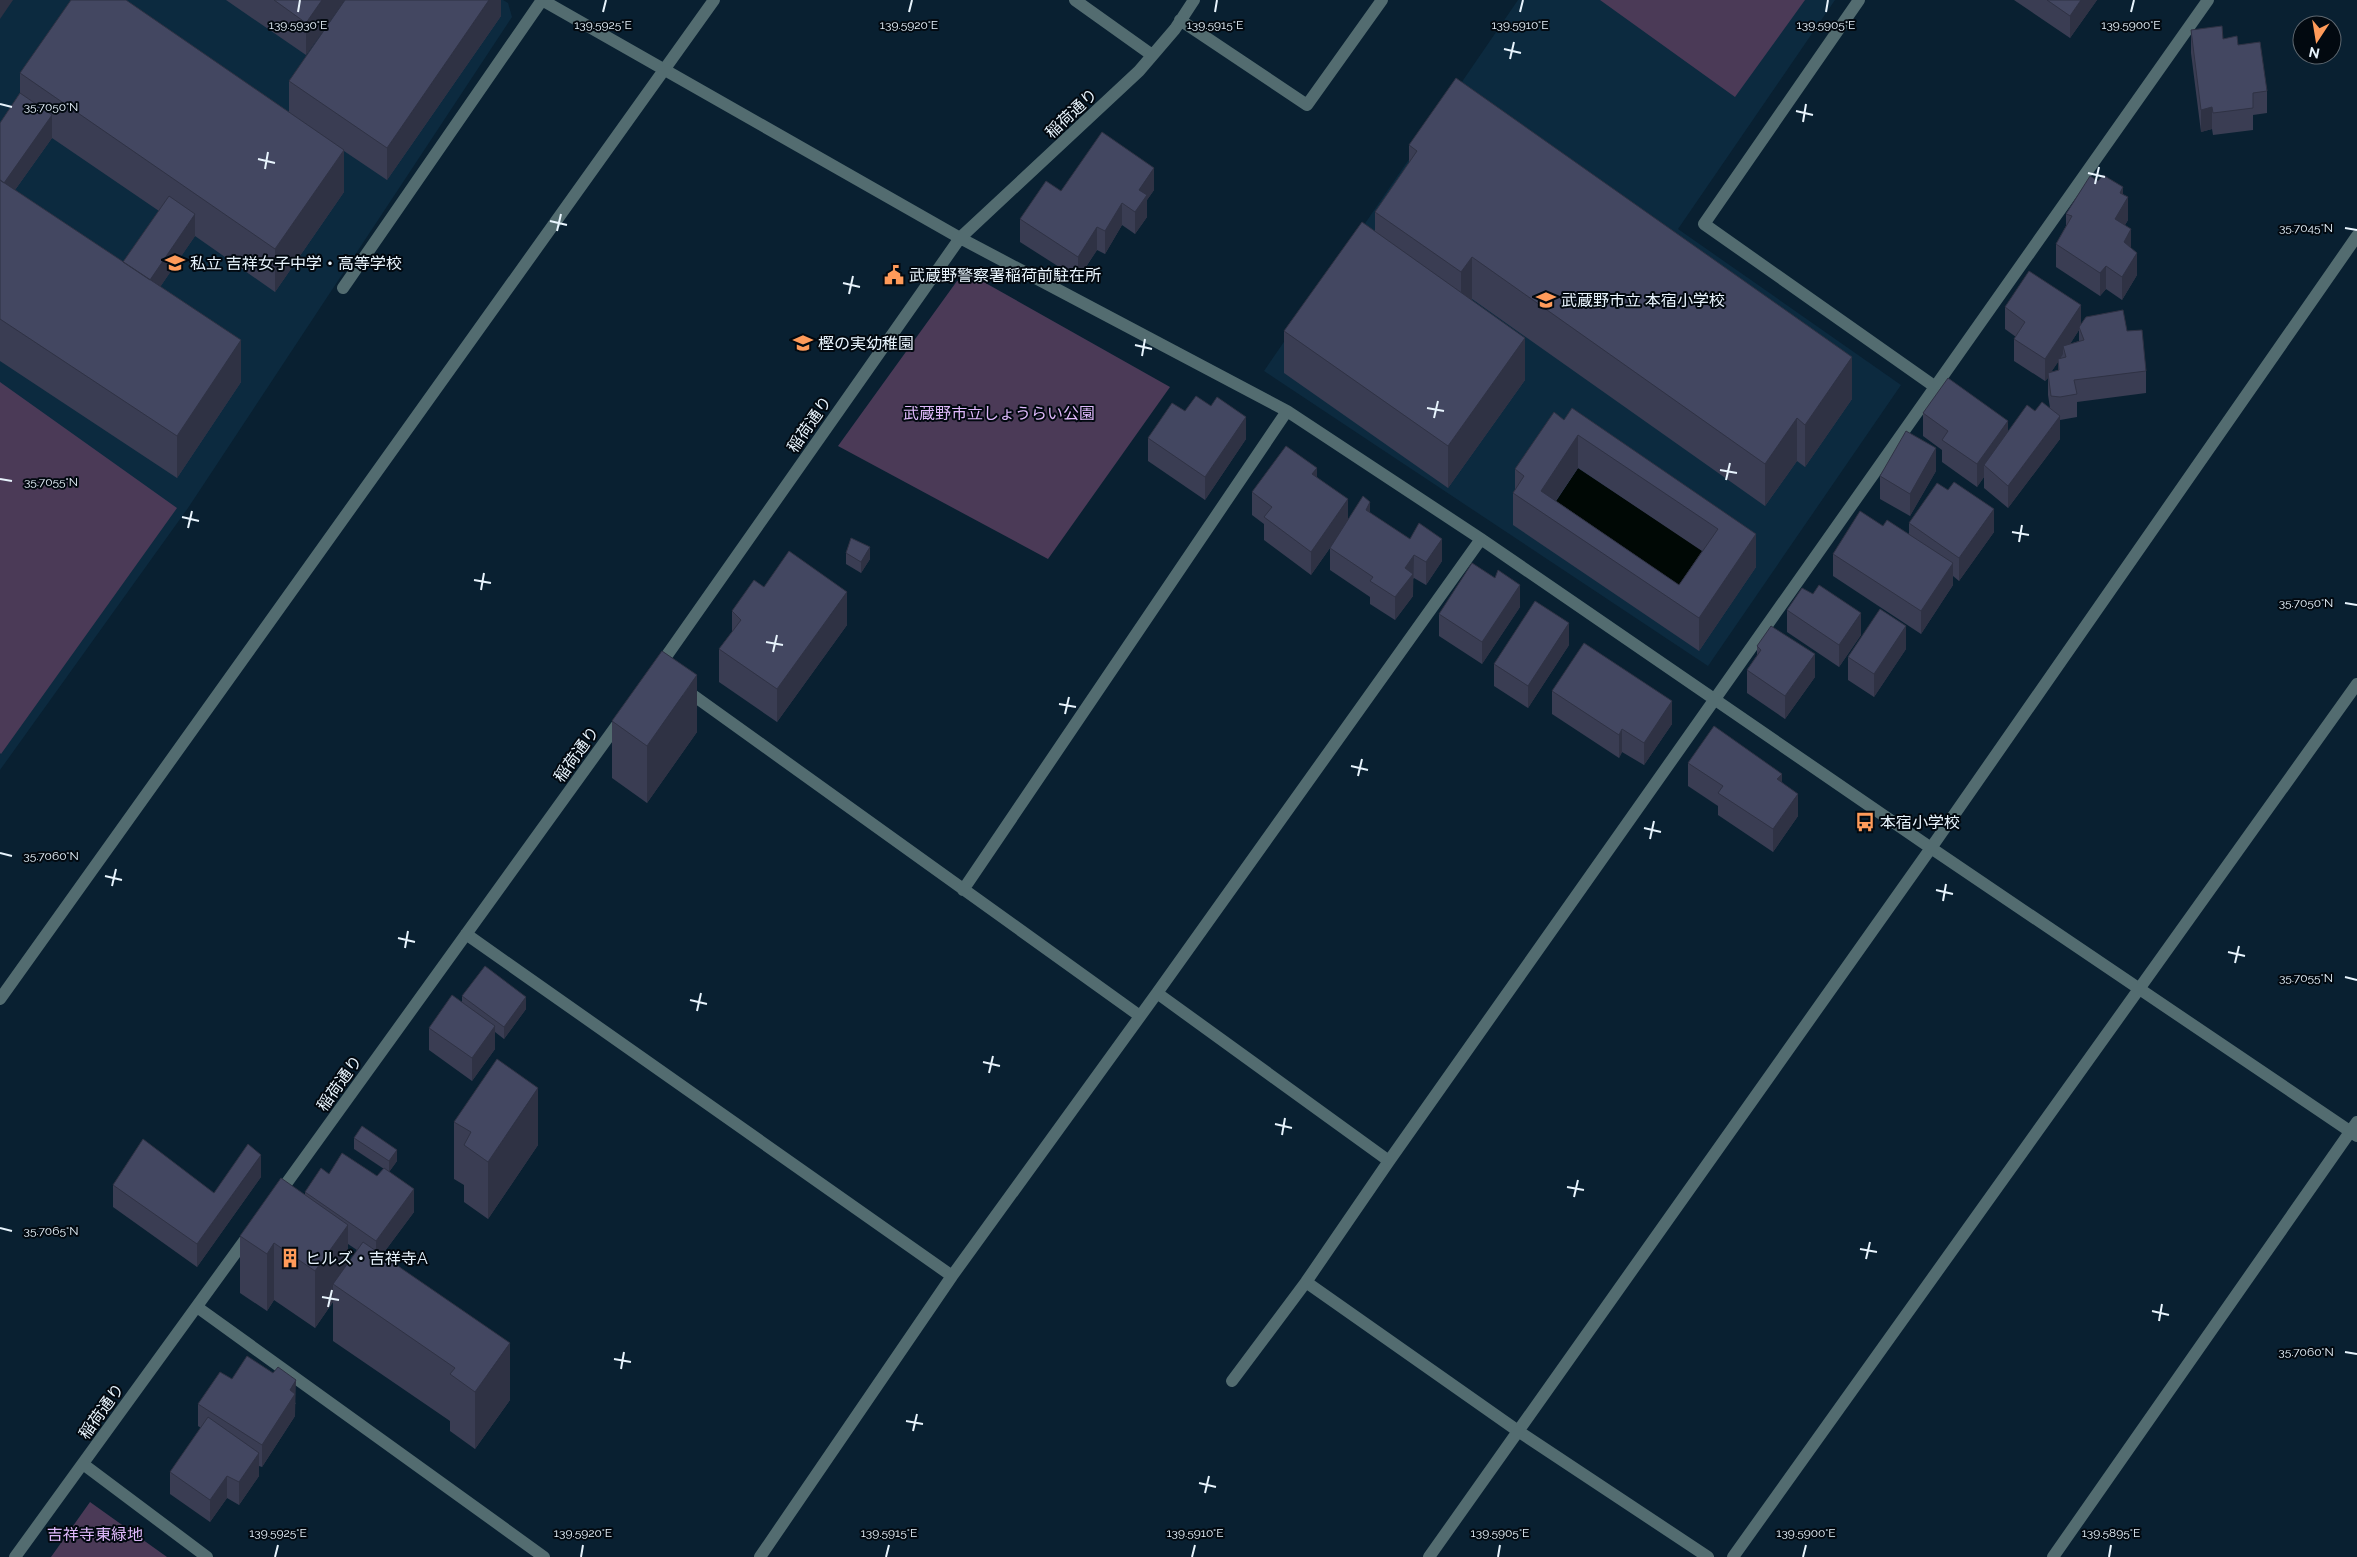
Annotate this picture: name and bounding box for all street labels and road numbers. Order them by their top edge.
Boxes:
street label: 稲荷通り [1041,85,1101,142]
street label: 稲荷通り [783,393,836,456]
street label: 稲荷通り [550,723,603,786]
street label: 稲荷通り [313,1052,366,1115]
street label: 稲荷通り [75,1380,128,1443]

